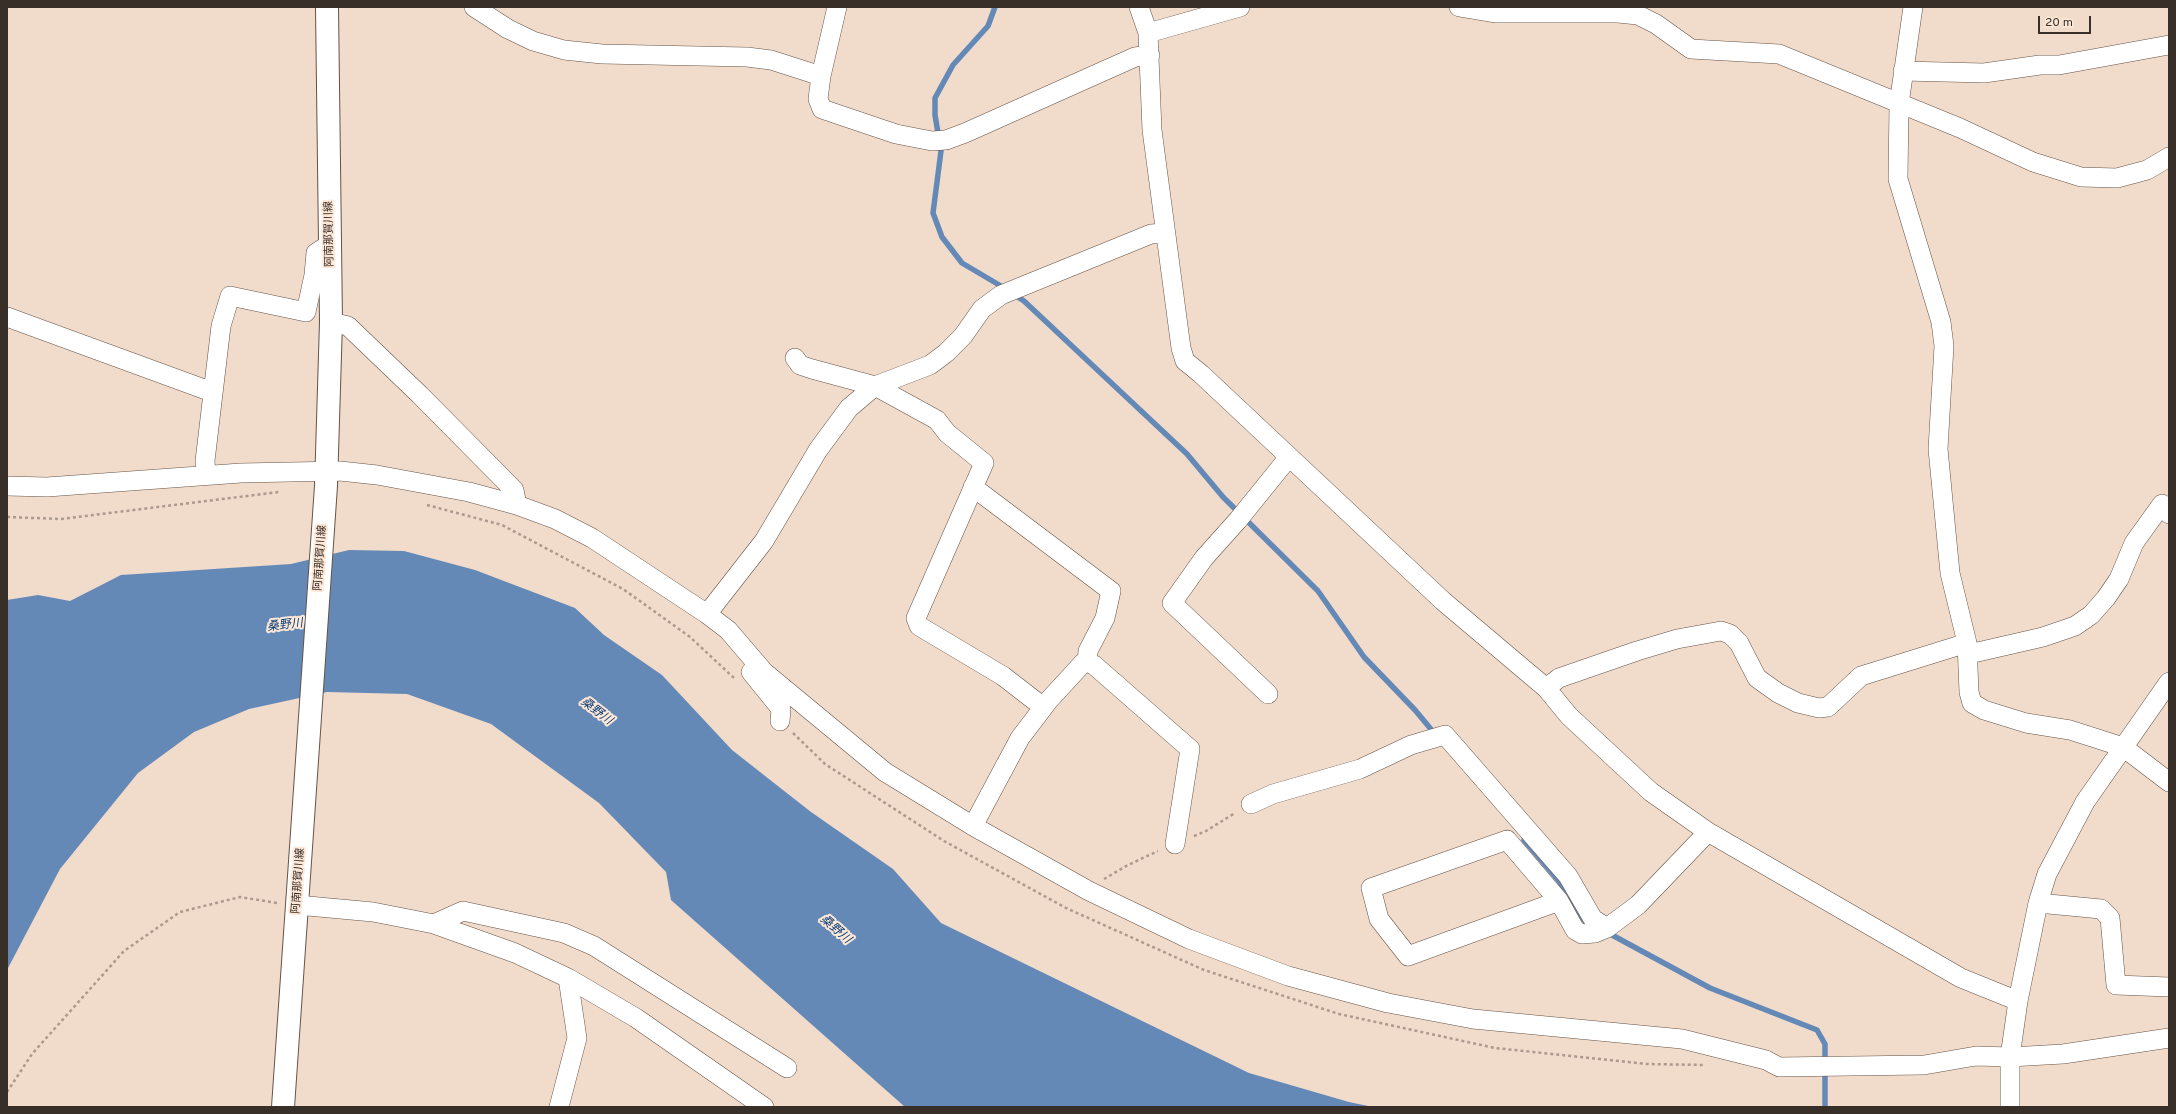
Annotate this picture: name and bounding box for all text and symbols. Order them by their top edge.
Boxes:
scale bar [2040,8,2093,34]
text: 20 m [2045,15,2073,31]
street label: 阿南那賀川線 [323,201,337,267]
street label: 阿南那賀川線 [312,525,330,591]
water label: 桑野川 [266,617,304,635]
water label: 桑野川 [577,695,615,729]
street label: 阿南那賀川線 [290,848,308,914]
water label: 桑野川 [817,913,853,947]

